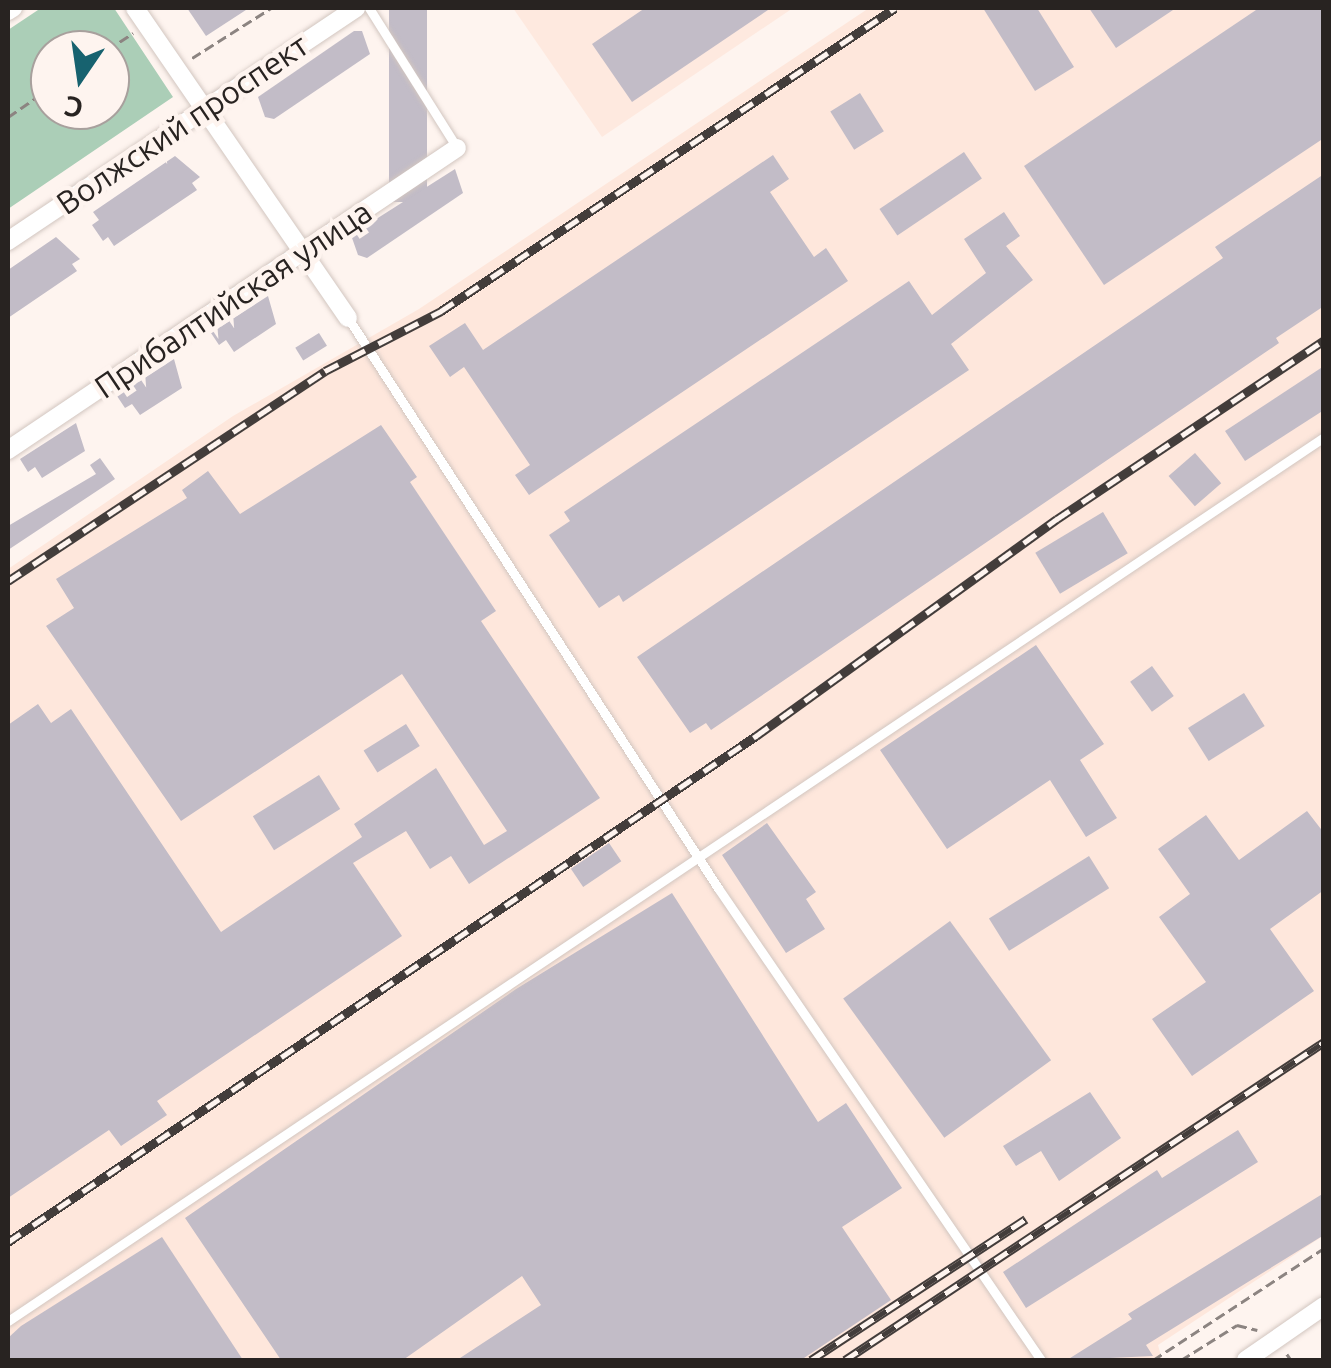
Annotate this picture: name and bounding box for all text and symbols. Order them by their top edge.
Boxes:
street label: Волжский проспект [49,26,315,222]
north arrow [30,30,130,130]
text: С [61,91,86,125]
street label: Прибалтийская улица [87,192,379,406]

